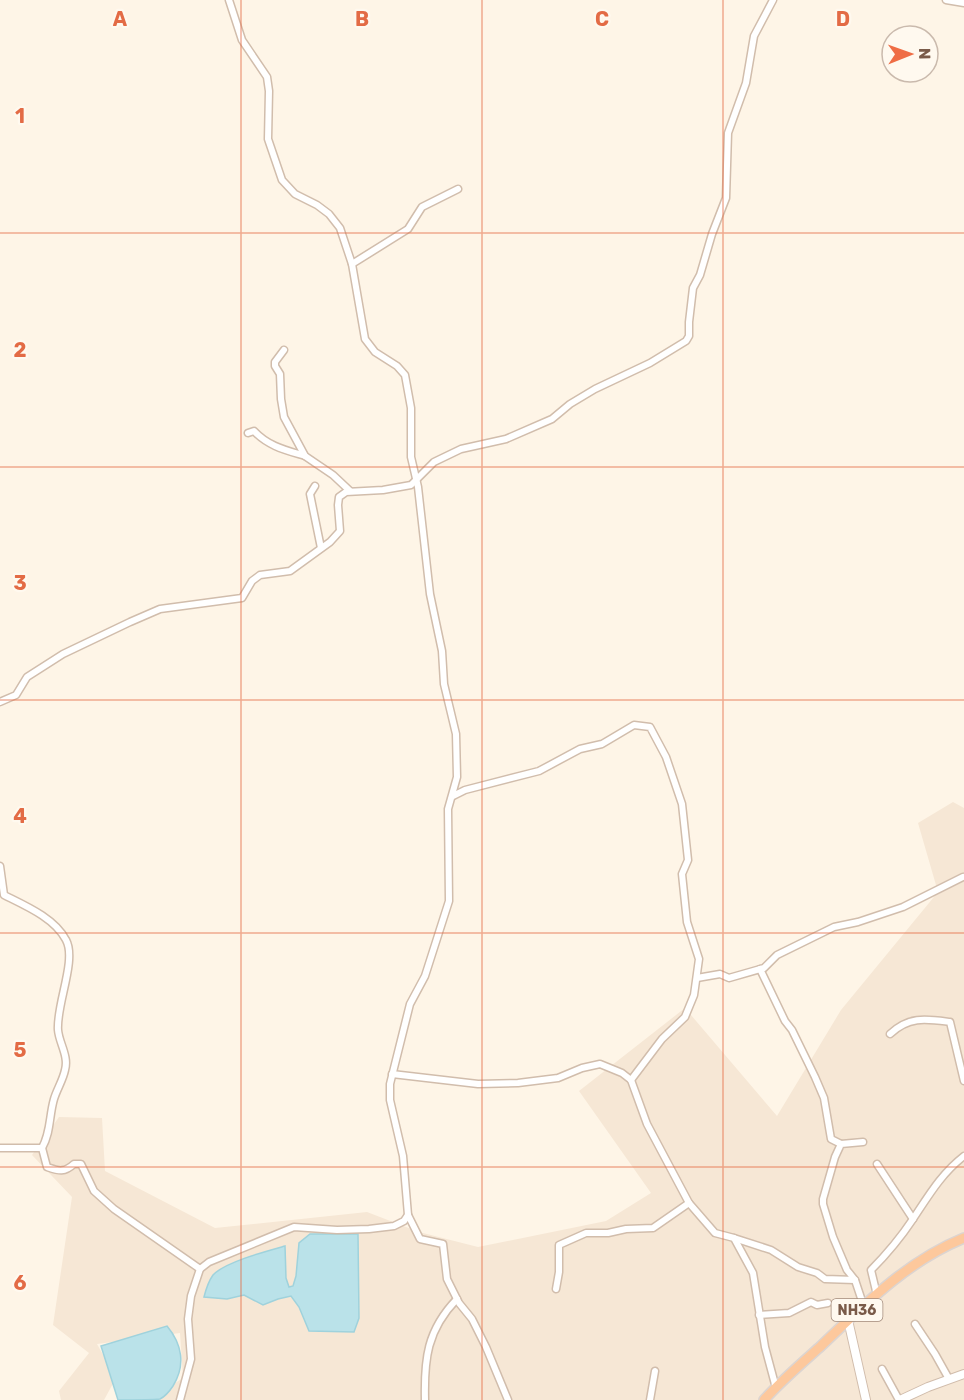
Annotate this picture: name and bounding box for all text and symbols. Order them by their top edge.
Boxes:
text: A [113,7,128,31]
text: B [355,7,369,31]
text: C [595,7,609,31]
text: D [836,7,850,31]
north arrow [880,24,940,84]
text: N [915,48,934,60]
text: 1 [15,104,25,128]
text: 2 [14,338,27,362]
text: 3 [13,571,27,595]
text: 4 [13,804,27,828]
text: 5 [14,1038,27,1062]
text: 6 [13,1271,27,1295]
road number: NH36 [832,1299,882,1321]

